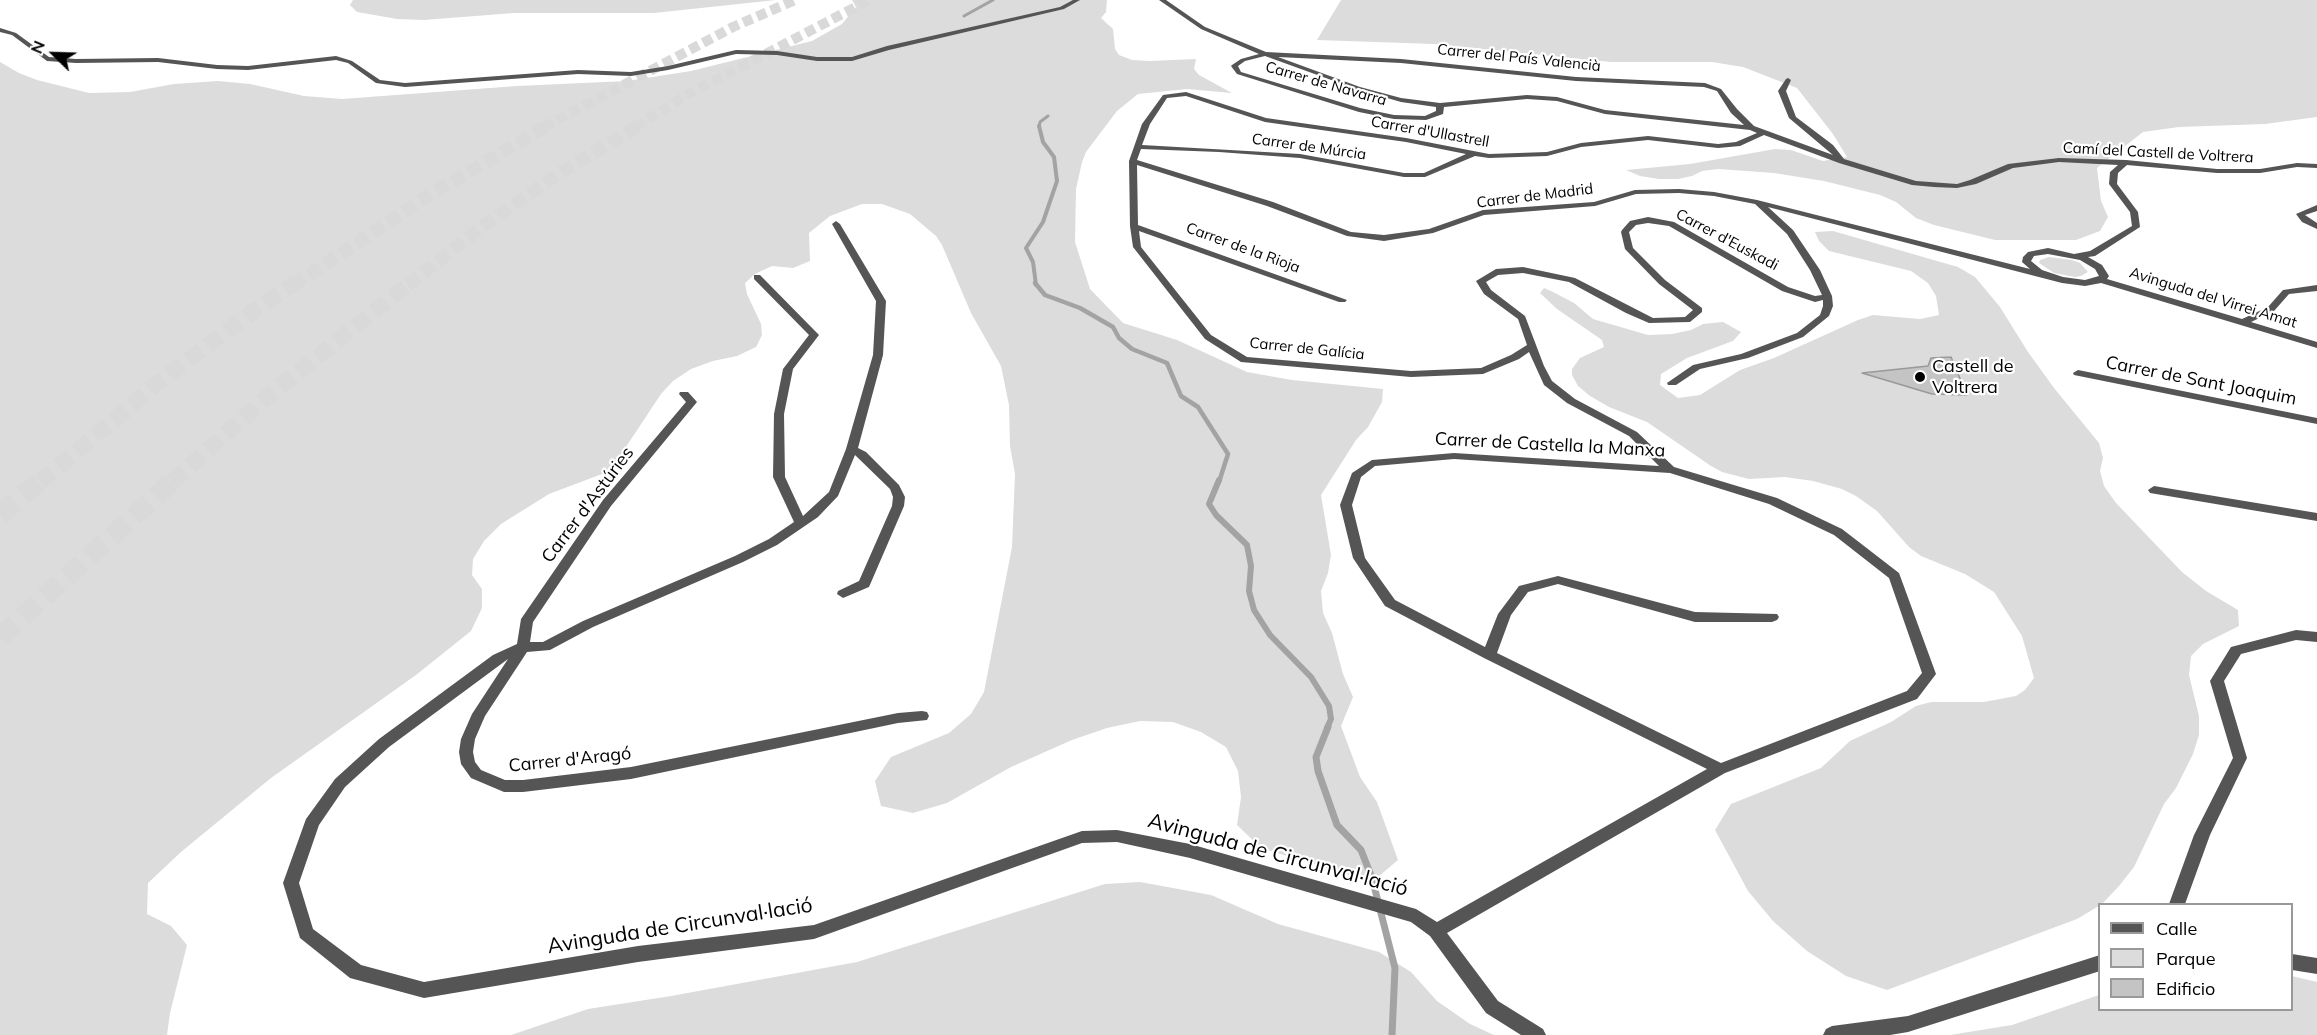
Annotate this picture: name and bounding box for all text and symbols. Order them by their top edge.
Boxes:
north arrow [24,24,84,84]
text: N [26,37,49,56]
street label: Carrer del País Valencià [1436,40,1602,76]
street label: Carrer de Navarra [1263,58,1389,110]
street label: Carrer d'Ullastrell [1369,113,1491,151]
street label: Carrer de Múrcia [1251,130,1367,164]
street label: Camí del Castell de Voltrera [2062,139,2254,167]
street label: Carrer de Madrid [1476,180,1594,212]
street label: Carrer d'Euskadi [1673,205,1781,275]
street label: Carrer de la Rioja [1184,219,1302,277]
street label: Avinguda del Virrei Amat [2127,264,2299,332]
street label: Carrer de Galícia [1249,334,1365,364]
street label: Carrer de Sant Joaquim [2104,352,2298,410]
place label: Castell de Voltrera [1932,356,2014,398]
marker: Castell de Voltrera [1913,370,1927,384]
street label: Carrer de Castella la Manxa [1434,428,1666,462]
street label: Carrer d'Astúries [537,443,639,567]
street label: Carrer d'Aragó [508,743,632,777]
street label: Avinguda de Circunval·lació [1145,808,1411,902]
street label: Avinguda de Circunval·lació [546,893,814,959]
legend [2098,903,2293,1011]
text: Calle [2156,917,2197,940]
text: Parque [2156,947,2215,970]
text: Edificio [2156,977,2215,1000]

